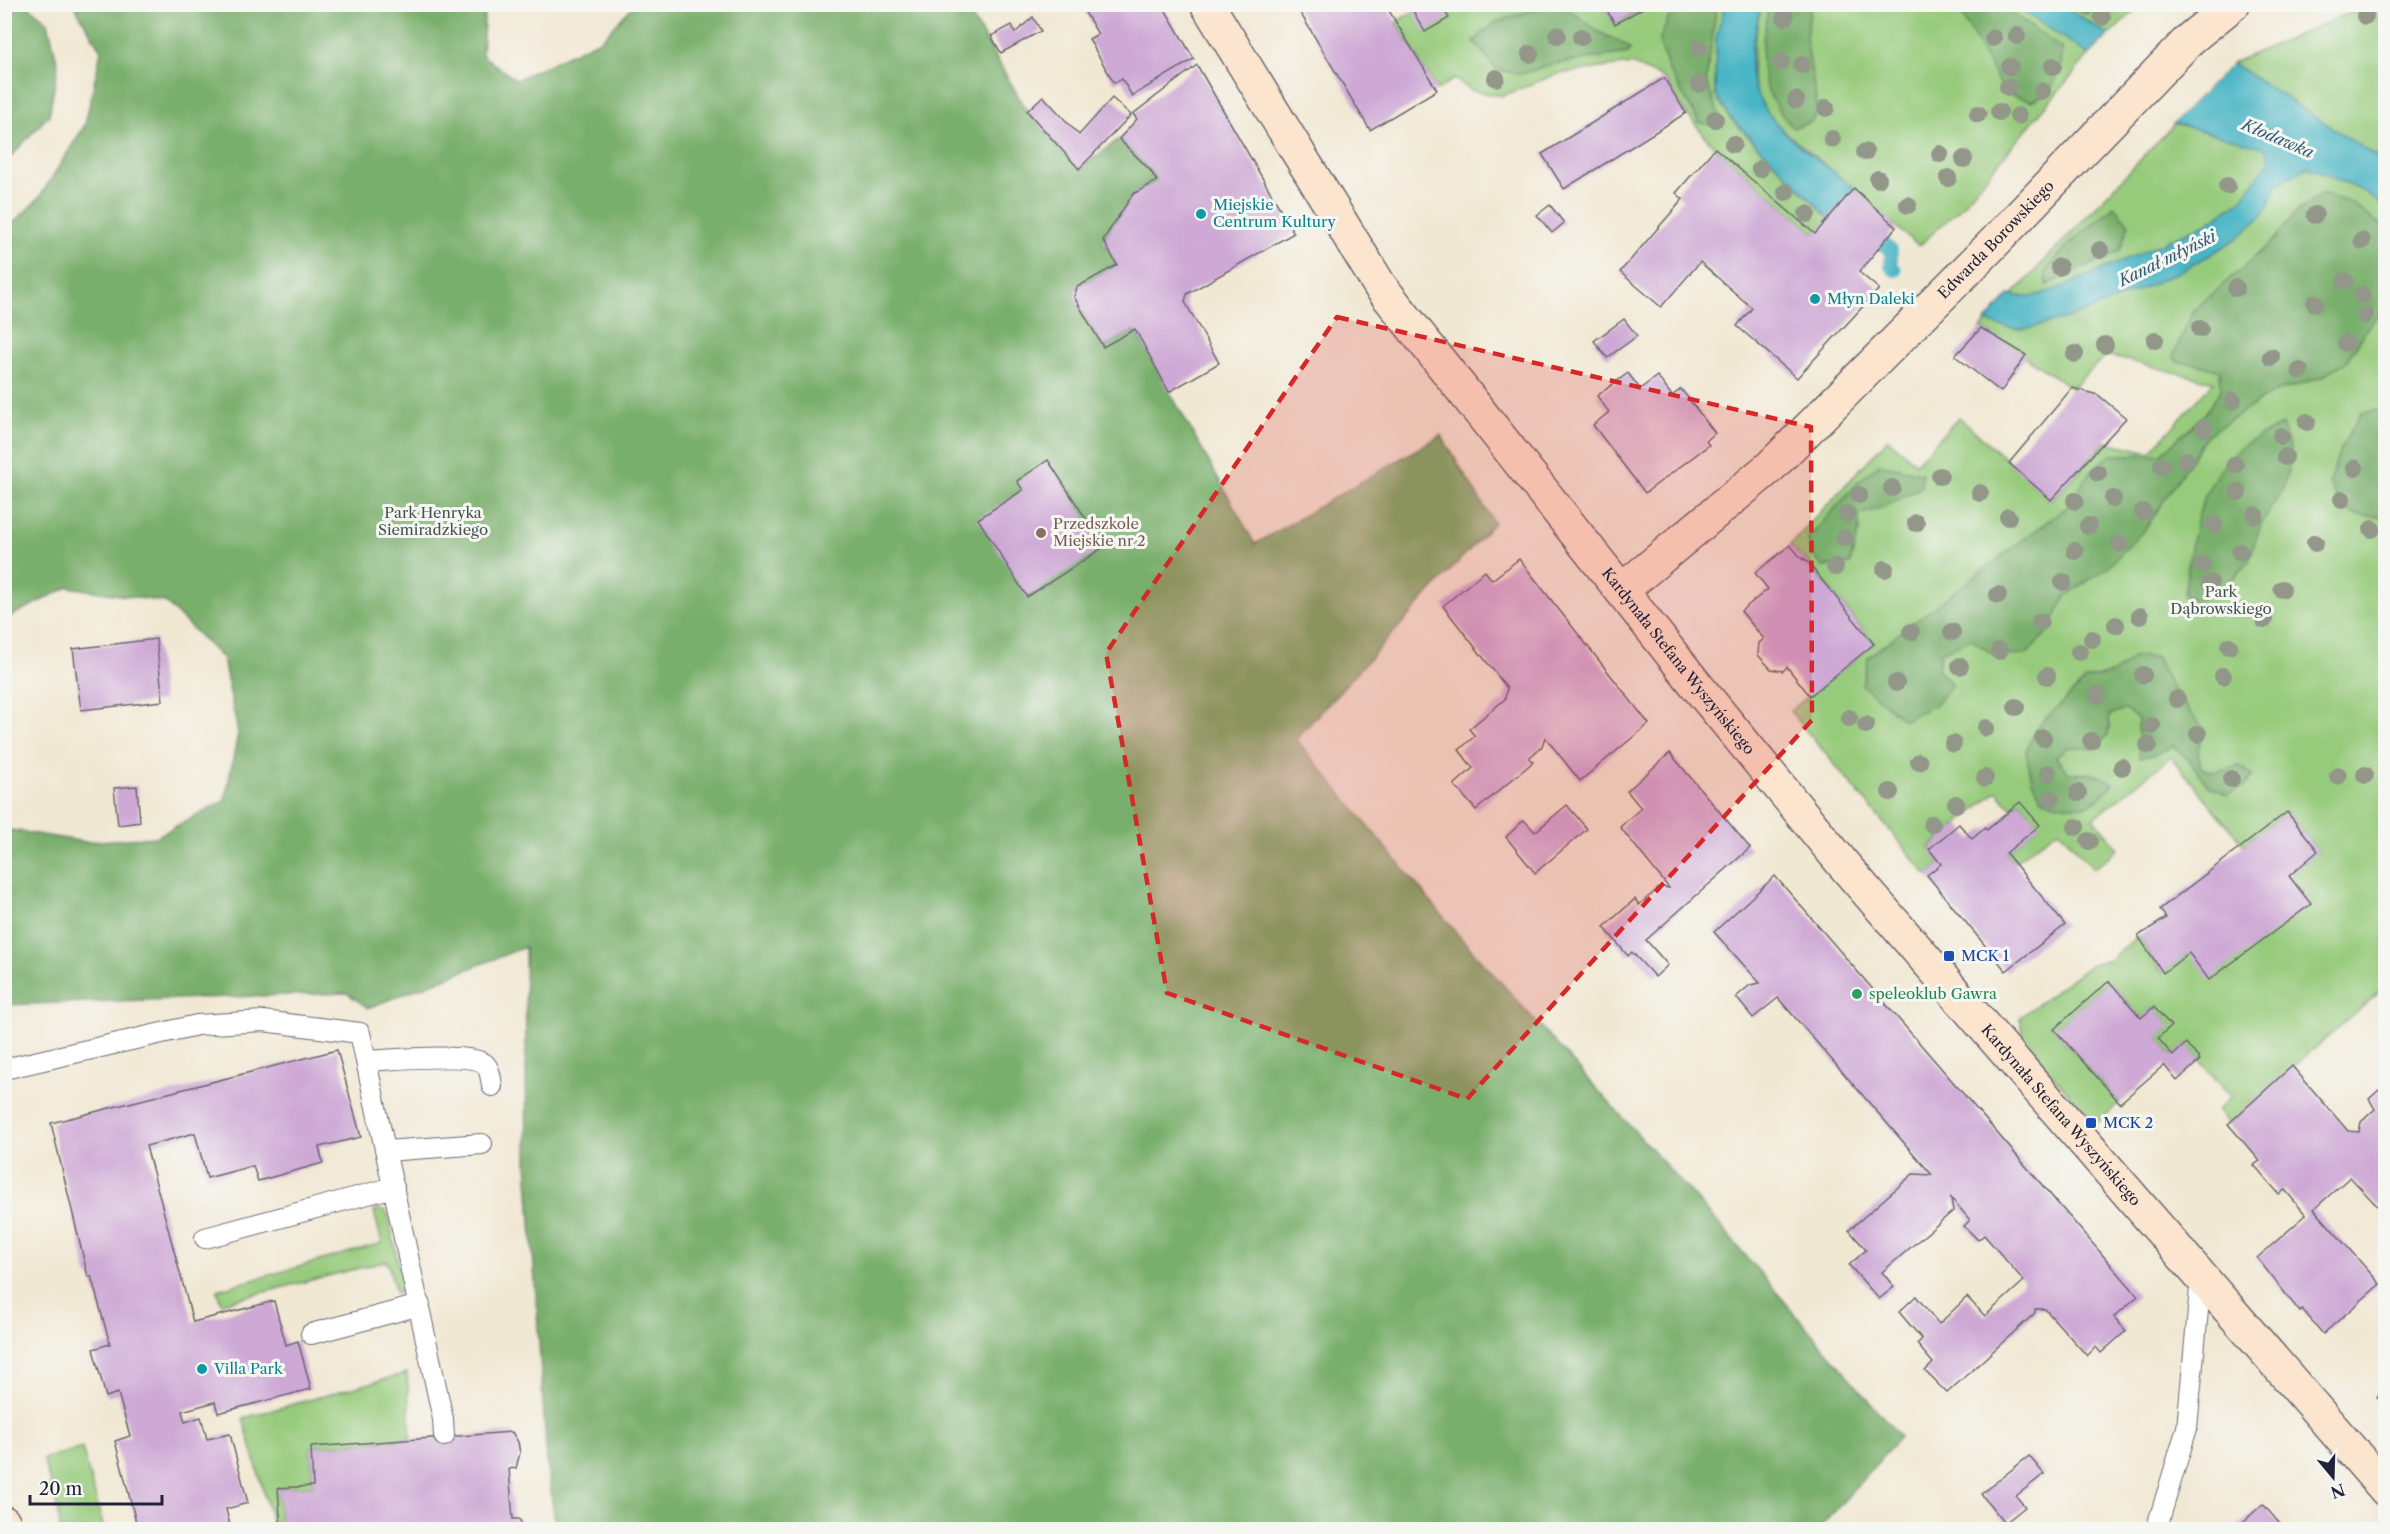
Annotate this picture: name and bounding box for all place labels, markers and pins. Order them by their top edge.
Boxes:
place label: Miejskie Centrum Kultury [1213,195,1336,231]
marker: Miejskie Centrum Kultury [1194,207,1208,221]
place label: Młyn Daleki [1827,289,1915,308]
marker: Młyn Daleki [1808,292,1822,306]
place label: Przedszkole Miejskie nr 2 [1053,514,1146,550]
marker: Przedszkole Miejskie nr 2 [1034,526,1048,540]
place label: MCK 1 [1961,946,2010,965]
marker: MCK 1 [1942,949,1956,963]
place label: speleoklub Gawra [1869,984,1997,1003]
marker: speleoklub Gawra [1850,987,1864,1001]
place label: MCK 2 [2103,1113,2153,1132]
marker: MCK 2 [2084,1116,2098,1130]
place label: Villa Park [213,1359,284,1378]
marker: Villa Park [195,1362,209,1376]

